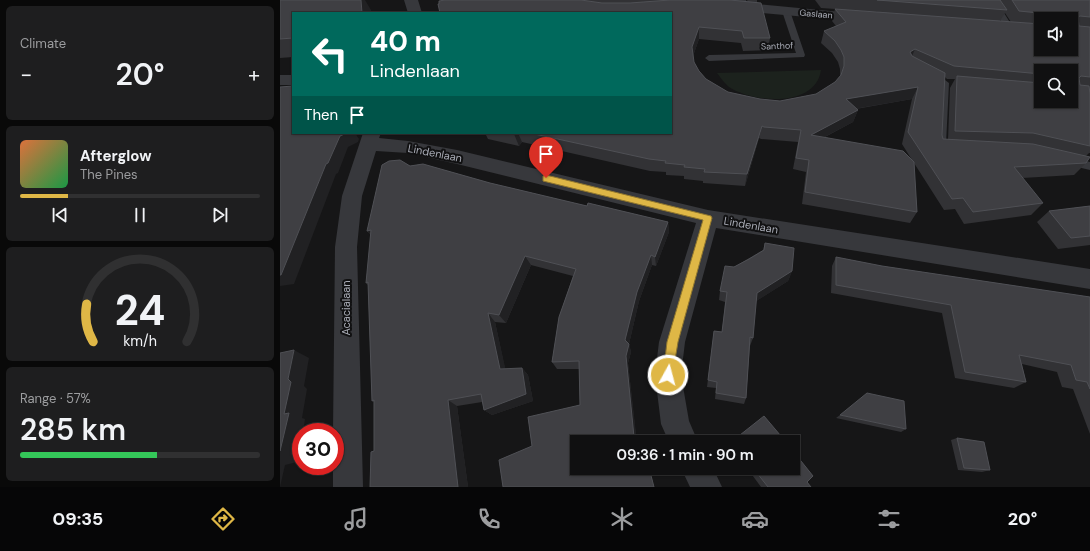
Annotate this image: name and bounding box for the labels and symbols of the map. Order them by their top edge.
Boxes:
street label: Gaslaan [799,7,833,21]
street label: Santhof [761,39,793,53]
pin [529,137,563,178]
street label: Lindenlaan [407,141,463,165]
street label: Lindenlaan [723,213,779,237]
street label: Acacialaan [339,281,353,335]
position arrow [647,354,689,396]
speed limit sign: 30 [292,423,344,475]

